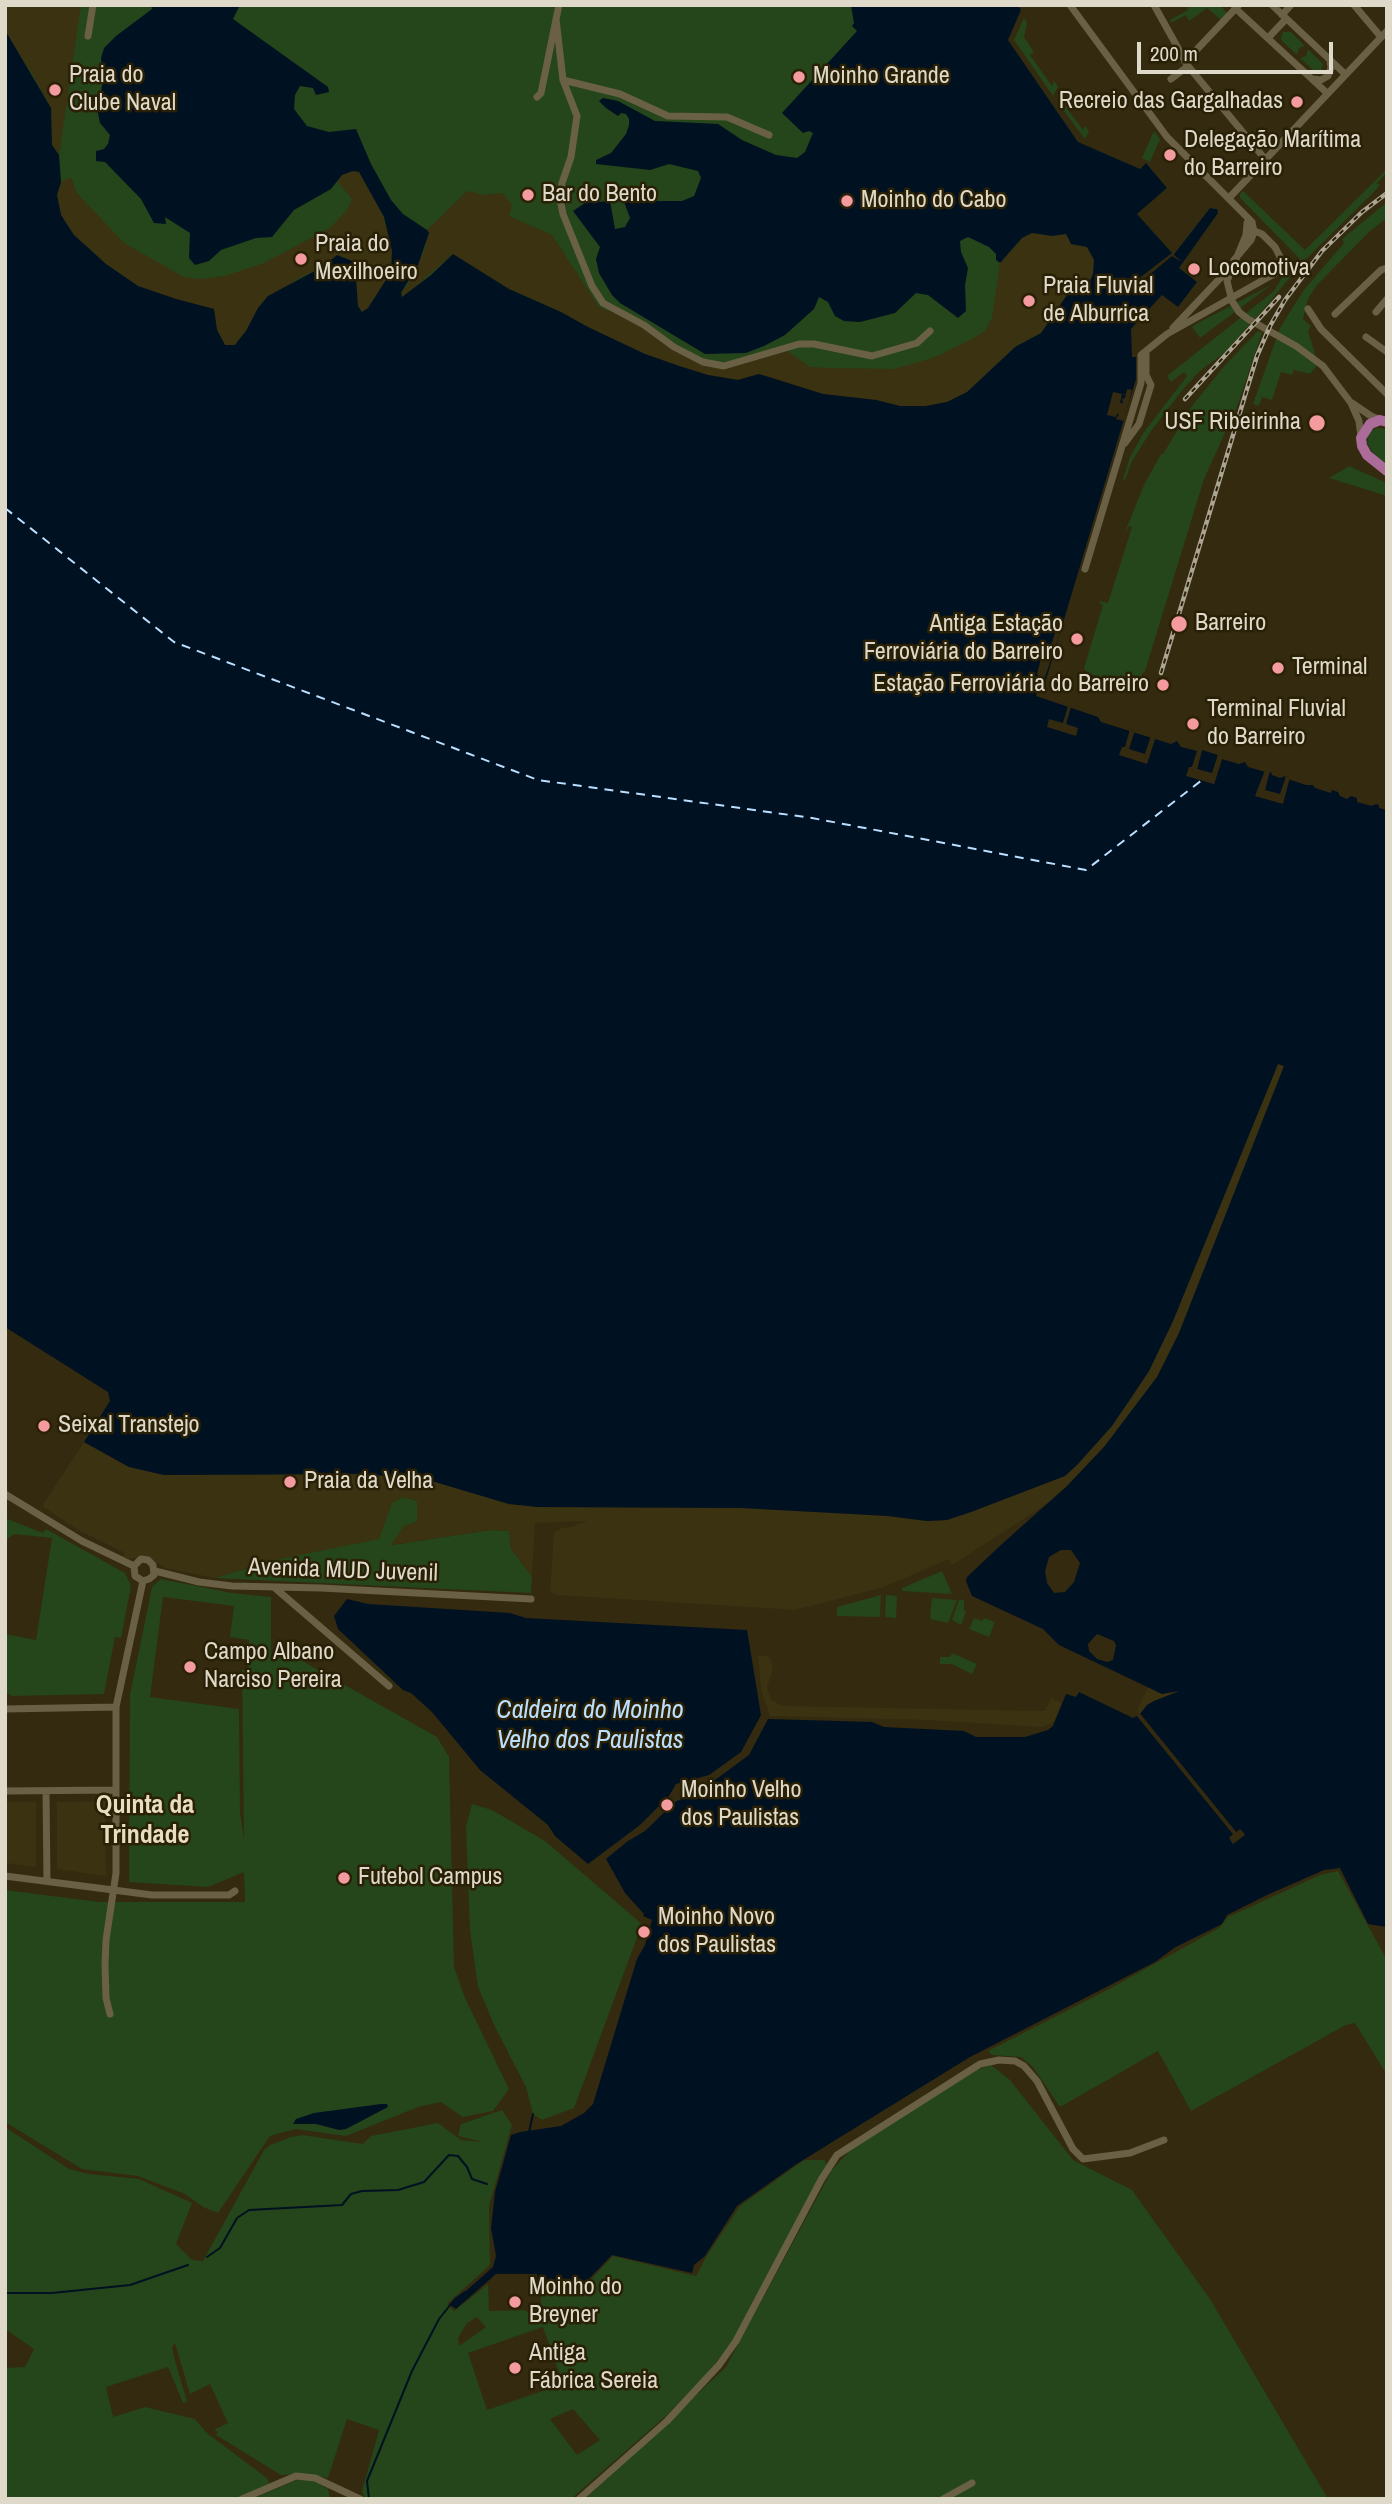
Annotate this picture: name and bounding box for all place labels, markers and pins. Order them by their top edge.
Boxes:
place label: Praia do Clube Naval [69,62,176,118]
place label: Moinho Grande [813,63,950,91]
marker: Moinho Grande [791,69,807,85]
marker: Praia do Clube Naval [47,82,63,98]
place label: Recreio das Gargalhadas [1059,88,1283,116]
marker: Recreio das Gargalhadas [1289,94,1305,110]
place label: Delegação Marítima do Barreiro [1184,127,1361,183]
marker: Delegação Marítima do Barreiro [1162,147,1178,163]
place label: Bar do Bento [542,181,657,209]
marker: Bar do Bento [520,187,536,203]
place label: Moinho do Cabo [861,187,1007,215]
marker: Moinho do Cabo [839,193,855,209]
place label: Praia do Mexilhoeiro [315,231,418,287]
marker: Praia do Mexilhoeiro [293,251,309,267]
place label: Locomotiva [1208,255,1310,283]
marker: Locomotiva [1186,261,1202,277]
place label: Praia Fluvial de Alburrica [1043,273,1153,329]
marker: Praia Fluvial de Alburrica [1021,293,1037,309]
place label: USF Ribeirinha [1164,409,1301,437]
marker: USF Ribeirinha [1307,413,1327,433]
place label: Barreiro [1195,610,1266,638]
place label: Antiga Estação Ferroviária do Barreiro [864,611,1063,667]
marker: Barreiro [1169,614,1189,634]
marker: Antiga Estação Ferroviária do Barreiro [1069,631,1085,647]
place label: Terminal [1292,654,1367,682]
marker: Terminal [1270,660,1286,676]
place label: Estação Ferroviária do Barreiro [873,671,1149,699]
marker: Estação Ferroviária do Barreiro [1155,677,1171,693]
place label: Terminal Fluvial do Barreiro [1207,696,1346,752]
marker: Terminal Fluvial do Barreiro [1185,716,1201,732]
place label: Seixal Transtejo [58,1412,199,1440]
marker: Seixal Transtejo [36,1418,52,1434]
place label: Praia da Velha [304,1468,433,1496]
marker: Praia da Velha [282,1474,298,1490]
place label: Campo Albano Narciso Pereira [204,1639,342,1695]
marker: Campo Albano Narciso Pereira [182,1659,198,1675]
place label: Moinho Velho dos Paulistas [681,1777,801,1833]
marker: Moinho Velho dos Paulistas [659,1797,675,1813]
place label: Futebol Campus [358,1864,502,1892]
marker: Futebol Campus [336,1870,352,1886]
place label: Moinho Novo dos Paulistas [658,1904,776,1960]
marker: Moinho Novo dos Paulistas [636,1924,652,1940]
place label: Moinho do Breyner [529,2274,622,2330]
marker: Moinho do Breyner [507,2294,523,2310]
place label: Antiga Fábrica Sereia [529,2340,658,2396]
marker: Antiga Fábrica Sereia [507,2360,523,2376]

